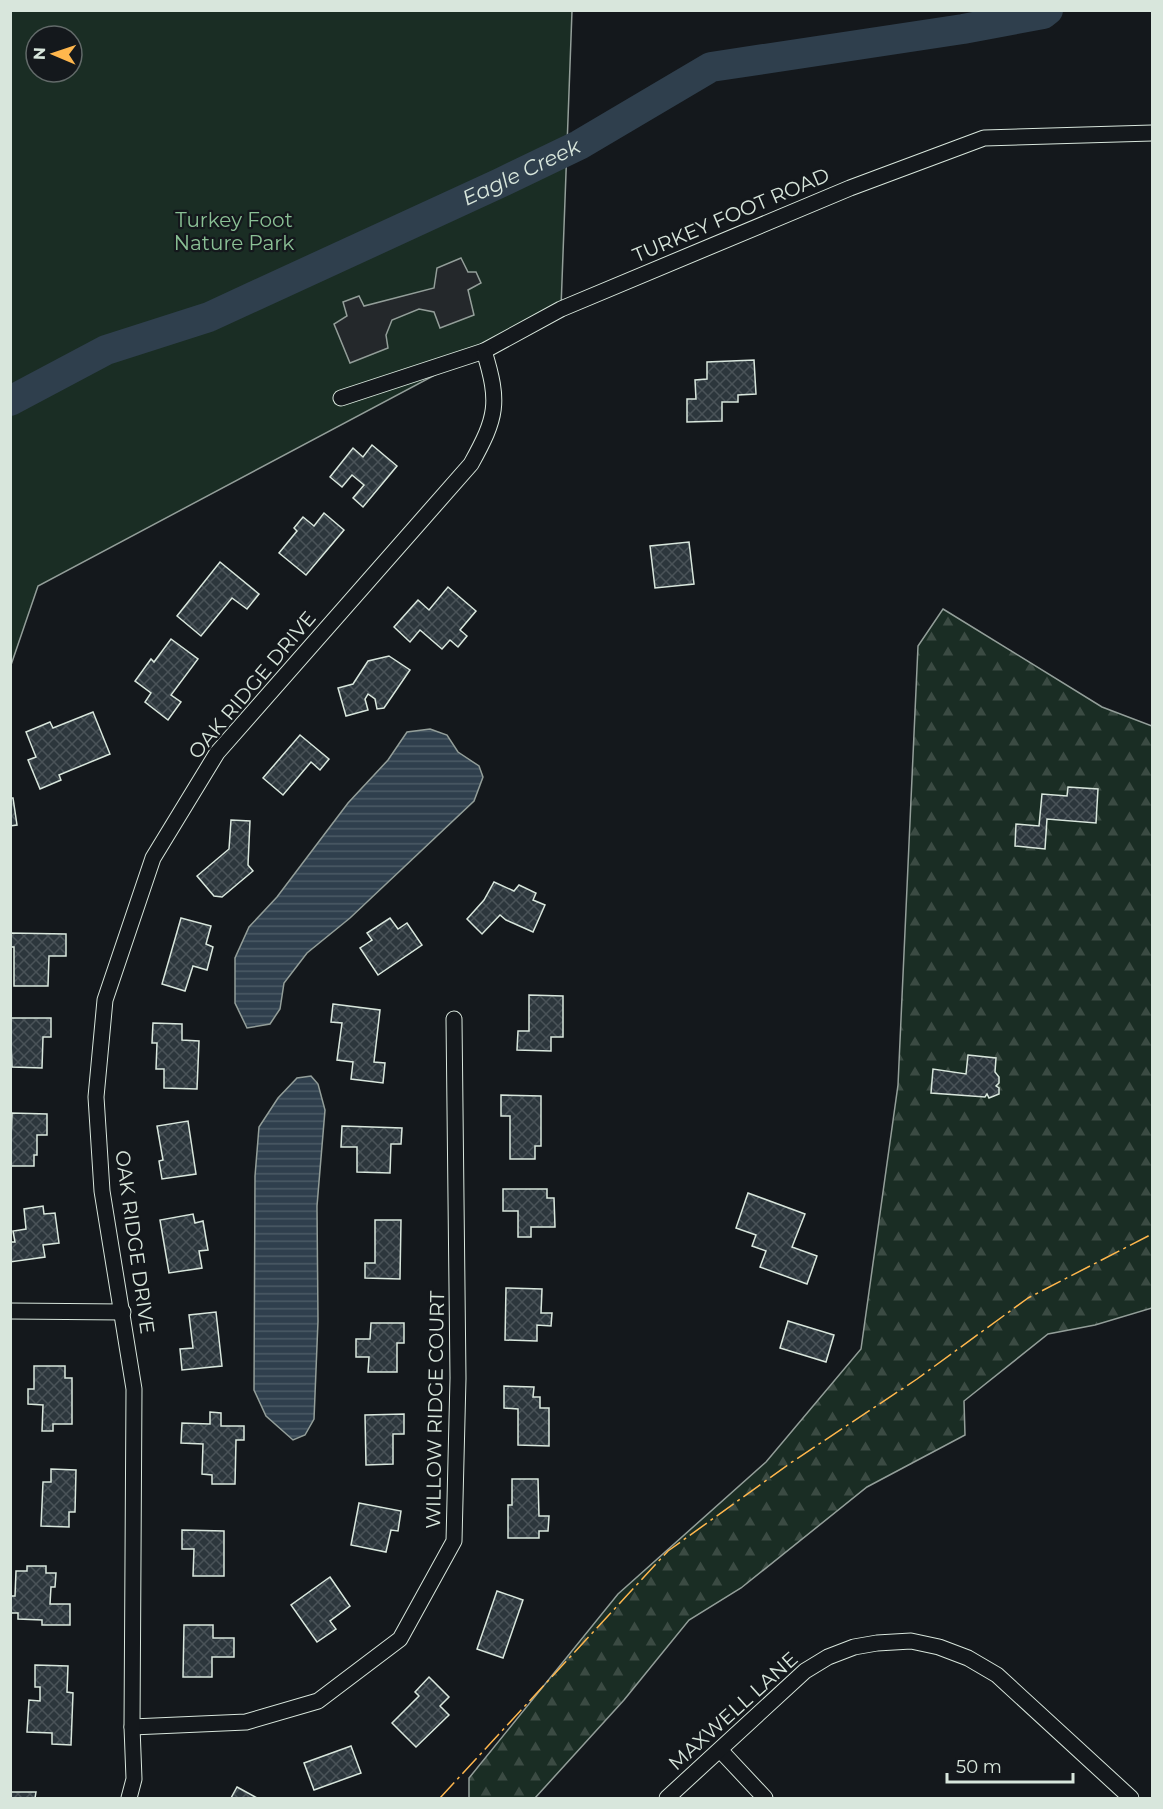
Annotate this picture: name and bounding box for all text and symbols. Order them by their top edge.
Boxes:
north arrow [24,24,84,84]
text: N [30,47,49,60]
water label: Eagle Creek [458,133,585,211]
street label: TURKEY FOOT ROAD [629,163,833,267]
park label: Turkey Foot Nature Park [174,208,294,255]
street label: OAK RIDGE DRIVE [183,606,321,764]
street label: OAK RIDGE DRIVE [110,1149,160,1335]
street label: WILLOW RIDGE COURT [421,1290,449,1529]
street label: MAXWELL LANE [664,1647,802,1775]
scale bar [947,1746,1073,1784]
text: 50 m [956,1756,1002,1778]

